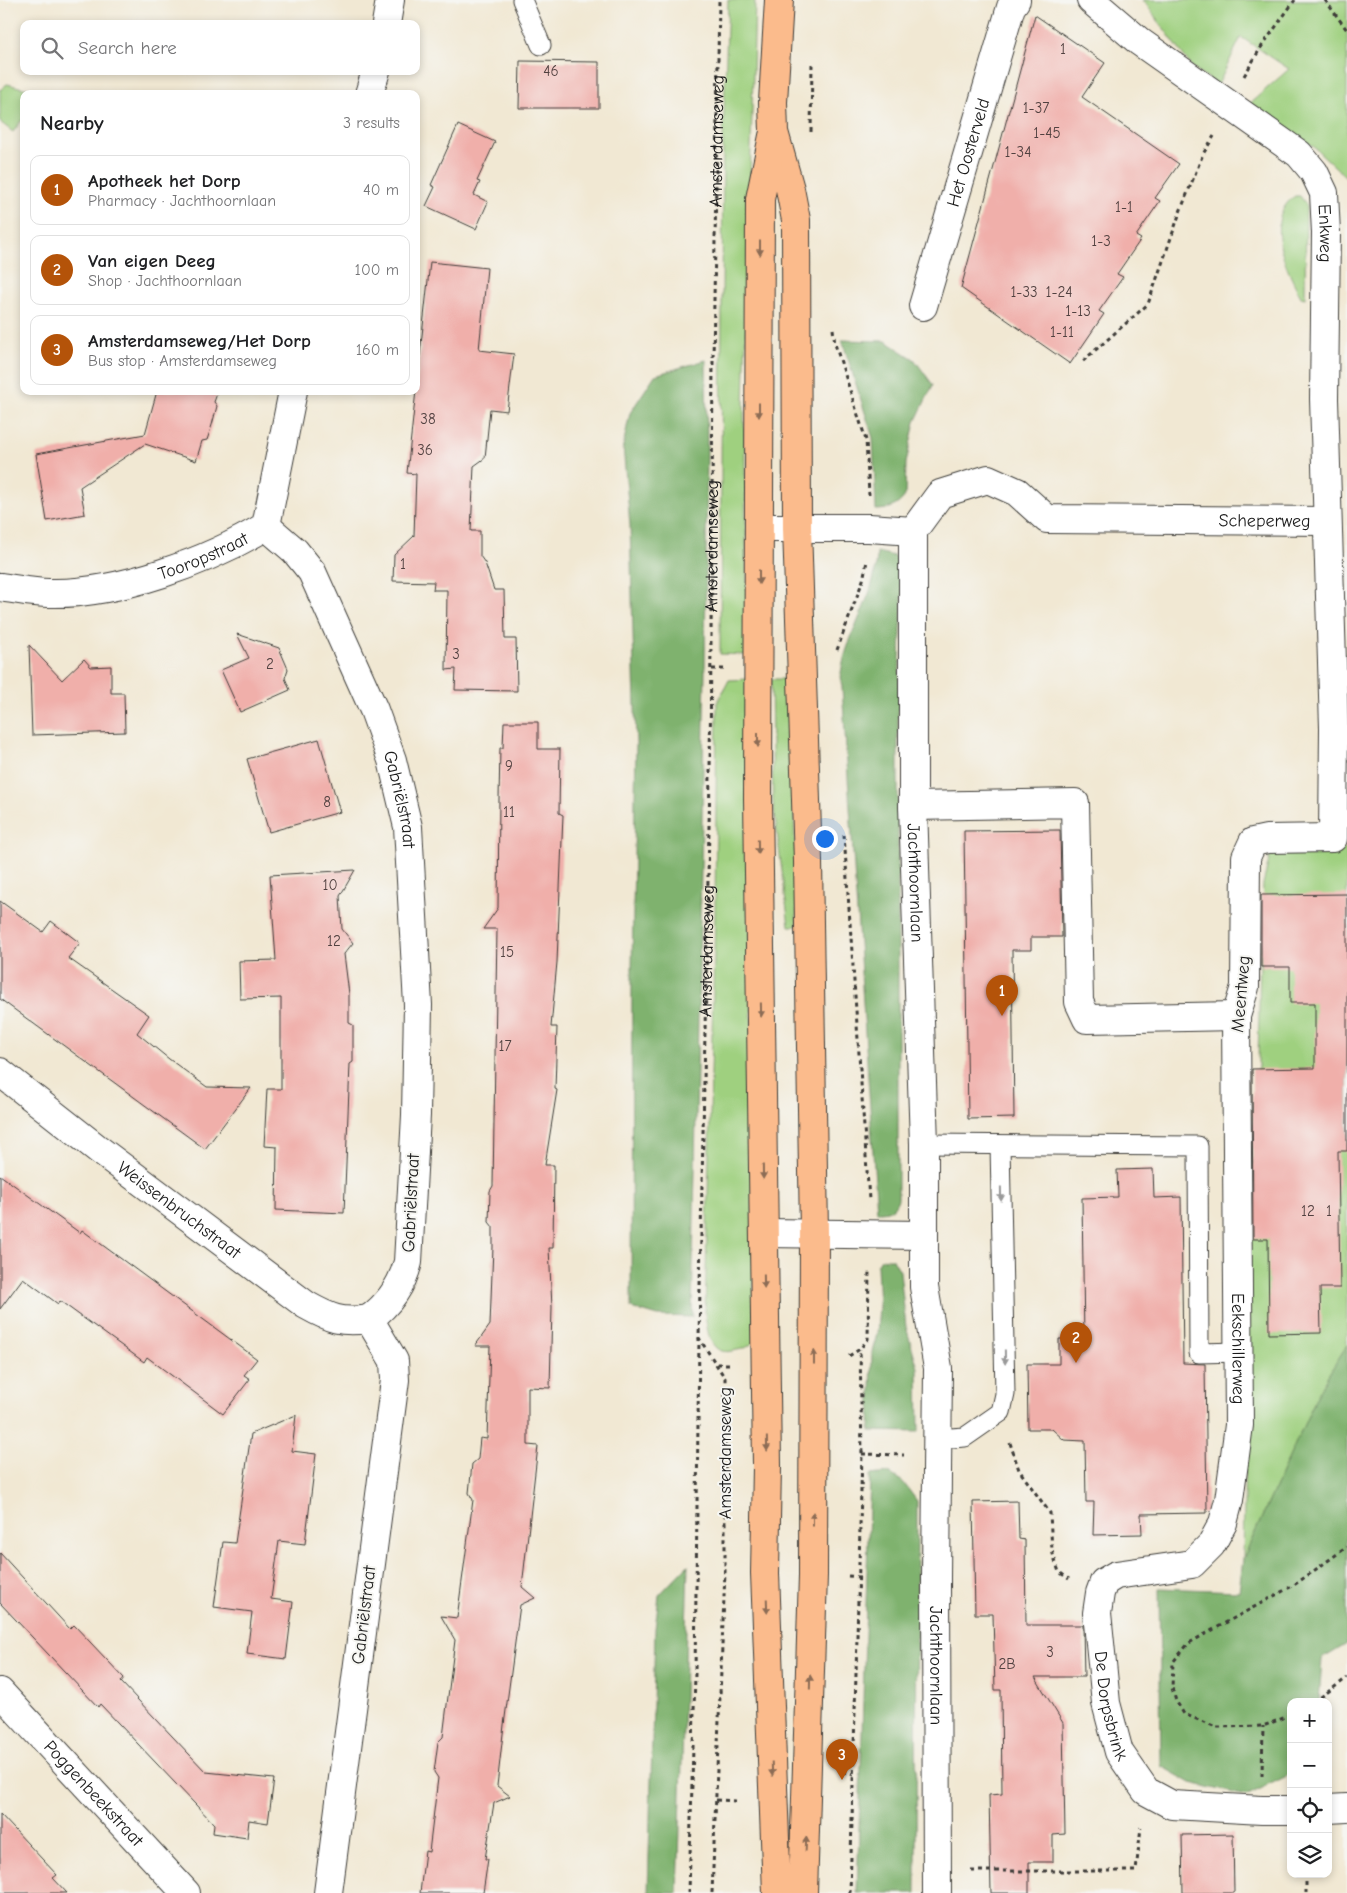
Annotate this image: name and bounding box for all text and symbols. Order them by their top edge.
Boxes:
search box [20,20,420,75]
icon: search [38,34,66,62]
text: Search here [78,37,177,59]
house number: 1 [1060,40,1066,58]
house number: 46 [543,62,559,80]
street label: Amsterdamseweg [705,75,728,207]
street label: Het Oosterveld [942,96,994,209]
house number: 1-37 [1023,99,1049,117]
text: Nearby [40,111,104,135]
text: 3 results [343,114,400,132]
house number: 1-45 [1033,124,1061,142]
house number: 1-34 [1005,143,1031,161]
text: Apotheek het Dorp [88,170,241,192]
text: 1 [54,181,60,199]
text: 40 m [363,181,399,199]
text: Pharmacy · Jachthoornlaan [88,192,276,210]
house number: 1-1 [1115,198,1133,216]
street label: Enkweg [1314,203,1337,263]
house number: 1-3 [1091,232,1111,250]
one-way arrow [756,240,764,256]
text: Van eigen Deeg [88,250,216,272]
text: 2 [53,261,61,279]
text: 100 m [355,261,399,279]
text: Shop · Jachthoornlaan [88,272,242,290]
house number: 1-33 [1010,283,1038,301]
house number: 1-24 [1045,283,1073,301]
house number: 1-13 [1065,302,1091,320]
house number: 1-11 [1050,323,1074,341]
text: Amsterdamseweg/Het Dorp [88,330,311,352]
text: 3 [53,341,61,359]
text: 160 m [356,341,399,359]
text: Bus stop · Amsterdamseweg [88,352,277,370]
one-way arrow [755,402,763,418]
house number: 38 [420,410,436,428]
house number: 36 [417,441,433,459]
street label: Amsterdamseweg [701,480,723,612]
street label: Scheperweg [1219,510,1311,531]
street label: Tooropstraat [155,527,252,584]
house number: 1 [400,555,406,573]
one-way arrow [755,569,763,585]
house number: 3 [452,645,460,663]
house number: 2 [266,655,274,673]
one-way arrow [754,732,762,748]
street label: Gabriëlstraat [379,748,420,849]
house number: 9 [505,757,513,775]
house number: 8 [323,793,331,811]
house number: 11 [503,803,515,821]
street label: Jachthoornlaan [903,823,928,943]
your location [812,826,838,852]
one-way arrow [754,839,762,855]
house number: 10 [322,876,338,894]
street label: Amsterdamseweg [695,885,718,1017]
house number: 12 [327,932,341,950]
house number: 15 [500,943,514,961]
street label: Meentweg [1227,955,1255,1033]
pin: 1 [986,975,1018,1016]
one-way arrow [757,1002,765,1018]
house number: 17 [498,1037,512,1055]
street label: Gabriëlstraat [398,1152,424,1253]
street label: Weissenbruchstraat [113,1157,246,1263]
one-way arrow [759,1164,767,1180]
one-way arrow [997,1186,1005,1202]
house number: 12 [1301,1202,1315,1220]
house number: 1 [1326,1202,1332,1220]
one-way arrow [761,1274,769,1290]
street label: Eekschillerweg [1228,1293,1249,1405]
pin: 2 [1060,1322,1092,1363]
one-way arrow [810,1349,818,1365]
one-way arrow [1001,1349,1009,1365]
street label: Amsterdamseweg [715,1387,736,1519]
one-way arrow [763,1436,771,1452]
one-way arrow [809,1511,817,1527]
street label: Gabriëlstraat [348,1564,381,1665]
one-way arrow [763,1599,771,1615]
street label: Jachthoornlaan [926,1606,947,1725]
house number: 3 [1046,1643,1054,1661]
street label: De Dorpsbrink [1090,1650,1132,1765]
house number: 2B [998,1655,1016,1673]
one-way arrow [806,1674,814,1690]
map controls [1287,1698,1332,1878]
button: + [1287,1698,1332,1743]
street label: Poggenbeekstraat [40,1736,148,1851]
pin: 3 [826,1739,858,1780]
button: − [1287,1743,1332,1788]
one-way arrow [769,1761,777,1777]
button: locate [1287,1788,1332,1833]
button: layers [1287,1833,1332,1878]
one-way arrow [802,1836,810,1852]

